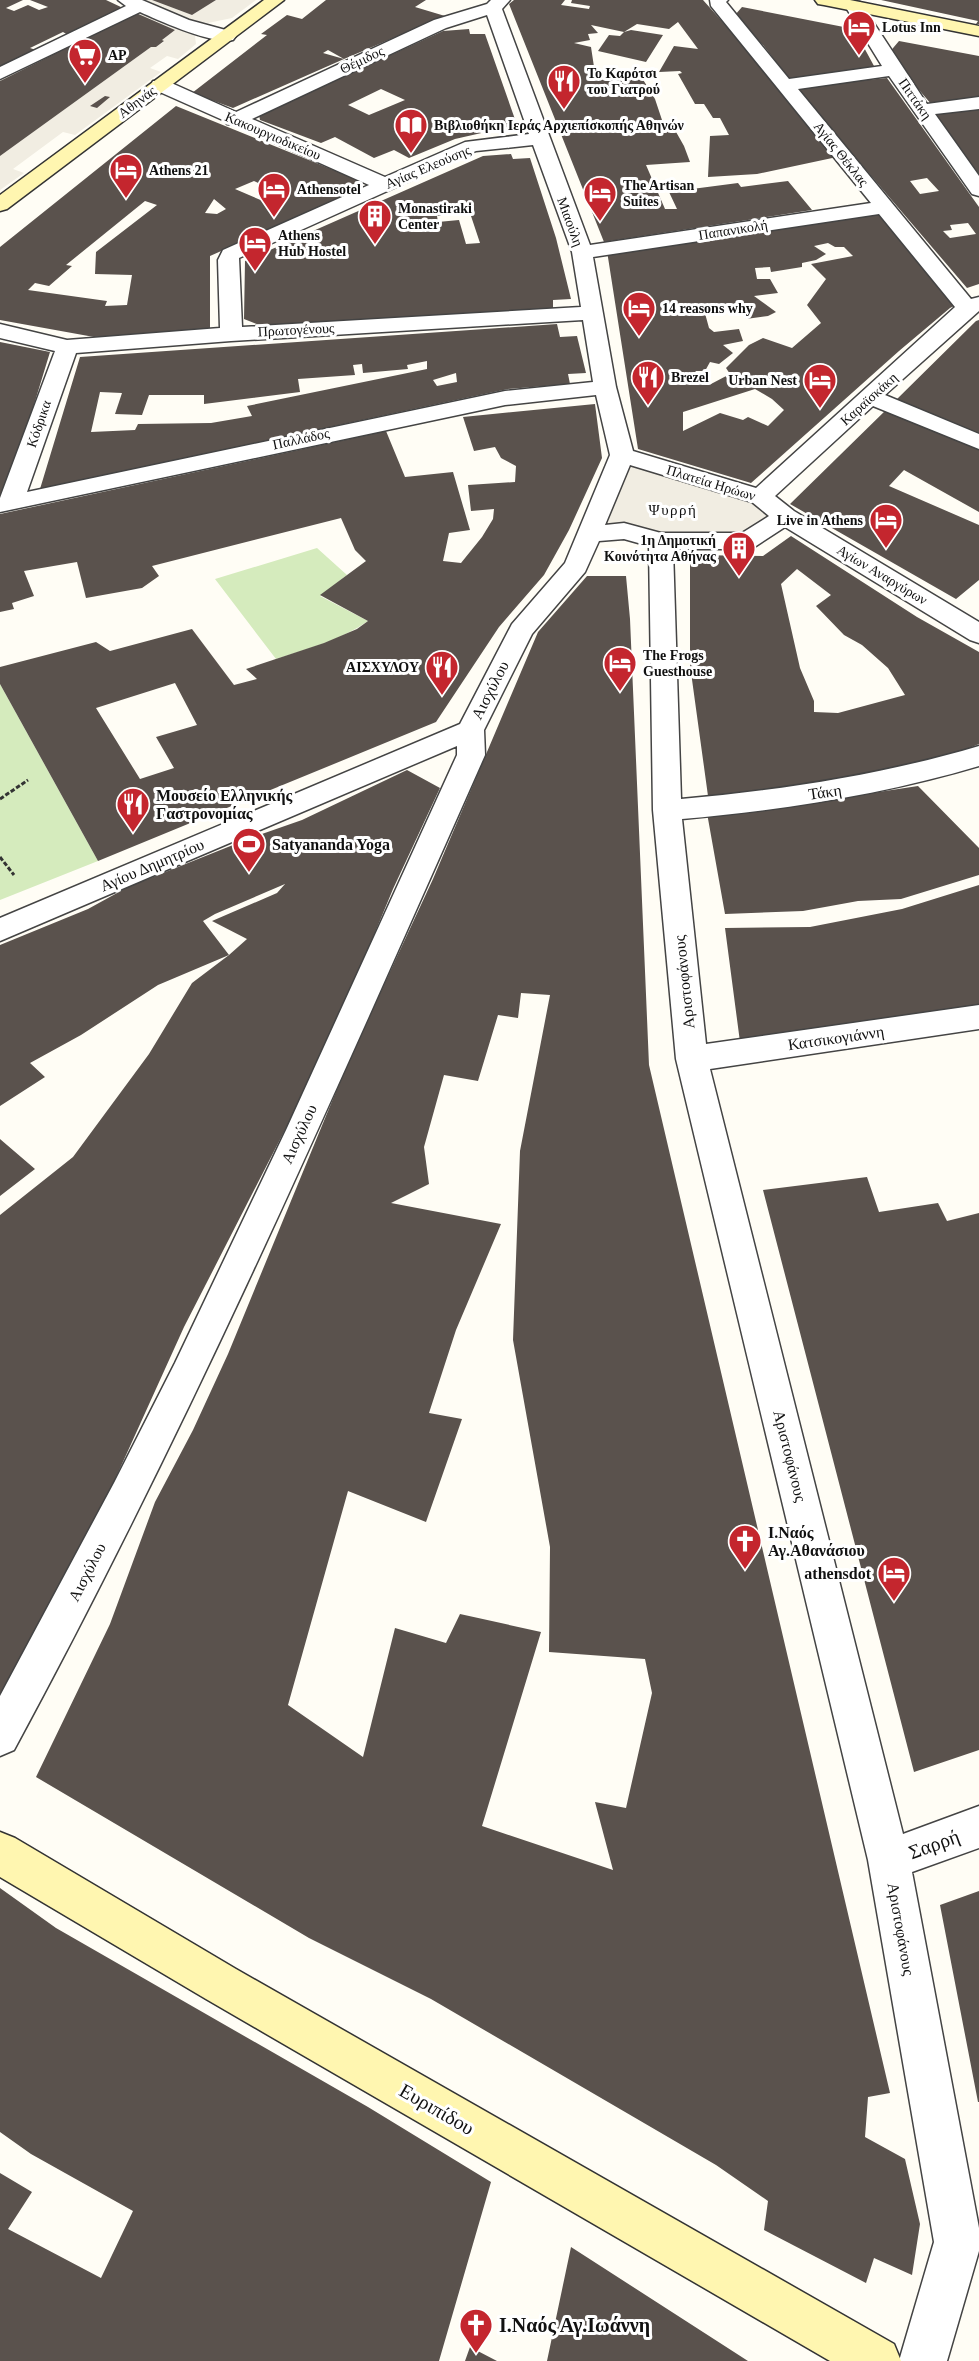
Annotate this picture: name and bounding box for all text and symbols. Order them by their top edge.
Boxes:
hotel icon: Lotus Inn [841,9,877,56]
place label: Lotus Inn [882,20,941,35]
supermarket icon: AP [67,37,103,84]
street label: Θέμιδος [338,43,387,77]
place label: AP [108,48,127,63]
restaurant icon: Το Καρότσι του Γιατρού [546,63,582,110]
place label: Το Καρότσι του Γιατρού [587,66,660,97]
street label: Πιττάκη [895,76,935,122]
street label: Αθηνάς [115,83,159,121]
library icon: Βιβλιοθήκη Ιεράς Αρχιεπίσκοπής Αθηνών [393,107,429,154]
street label: Κακουργιοδικείου [223,109,323,163]
place label: Βιβλιοθήκη Ιεράς Αρχιεπίσκοπής Αθηνών [434,118,685,133]
street label: Αγίας Θέκλας [811,119,872,189]
street label: Αγίας Ελεούσης [383,142,473,192]
hotel icon: Athens 21 [108,152,144,199]
place label: Athens 21 [149,163,209,178]
hotel icon: Athensotel [256,171,292,218]
hotel icon: The Artisan Suites [582,175,618,222]
place label: The Artisan Suites [623,178,694,209]
place label: Athensotel [297,182,361,197]
street label: Μιαούλη [554,195,586,249]
building icon: Monastiraki Center [357,198,393,245]
place label: Monastiraki Center [398,201,472,232]
street label: Παπανικολή [697,217,769,243]
hotel icon: Athens Hub Hostel [237,225,273,272]
place label: Athens Hub Hostel [278,228,346,259]
hotel icon: 14 reasons why [621,290,657,337]
place label: 14 reasons why [662,301,753,316]
street label: Πρωτογένους [257,320,335,339]
restaurant icon: Brezel [630,359,666,406]
hotel icon: Urban Nest [802,362,838,409]
place label: Brezel [671,370,709,385]
street label: Καραϊσκάκη [838,370,900,428]
place label: Urban Nest [728,373,797,388]
street label: Κόδρικα [24,398,54,449]
street label: Παλλάδος [271,426,331,452]
street label: Πλατεία Ηρώων [665,462,757,504]
district label: Ψυρρή [649,502,697,518]
hotel icon: Live in Athens [868,502,904,549]
place label: Live in Athens [777,513,864,528]
building icon: 1η Δημοτική Κοινότητα Αθήνας [721,530,757,577]
place label: 1η Δημοτική Κοινότητα Αθήνας [604,533,717,564]
street label: Αγίων Αναργύρων [834,542,930,608]
hotel icon: The Frogs Guesthouse [602,645,638,692]
place label: The Frogs Guesthouse [643,648,712,679]
restaurant icon: ΑΙΣΧΥΛΟΥ [424,649,460,696]
street label: Αισχύλου [468,658,513,722]
place label: ΑΙΣΧΥΛΟΥ [346,660,419,675]
street label: Τάκη [807,781,843,804]
restaurant icon: Μουσείο Ελληνικής Γαστρονομίας [115,786,151,833]
place label: Μουσείο Ελληνικής Γαστρονομίας [156,787,292,823]
sports icon: Satyananda Yoga [231,826,267,873]
street label: Αγίου Δημητρίου [98,835,207,895]
place label: Satyananda Yoga [272,836,390,854]
street label: Αριστοφάνους [671,934,698,1030]
street label: Κατσικογιάννη [787,1023,885,1054]
street label: Αισχύλου [278,1102,321,1167]
street label: Αριστοφάνους [769,1408,810,1505]
church icon: Ι.Ναός Αγ.Αθανάσιου [727,1523,763,1570]
place label: Ι.Ναός Αγ.Αθανάσιου [768,1524,865,1560]
street label: Αισχύλου [65,1540,110,1604]
hotel icon: athensdot [876,1555,912,1602]
place label: athensdot [804,1565,872,1582]
street label: Σαρρή [906,1825,963,1864]
street label: Αριστοφάνους [883,1881,918,1978]
street label: Ευριπίδου [395,2079,478,2140]
church icon: Ι.Ναός Αγ.Ιωάννη [458,2307,494,2354]
place label: Ι.Ναός Αγ.Ιωάννη [499,2314,650,2337]

